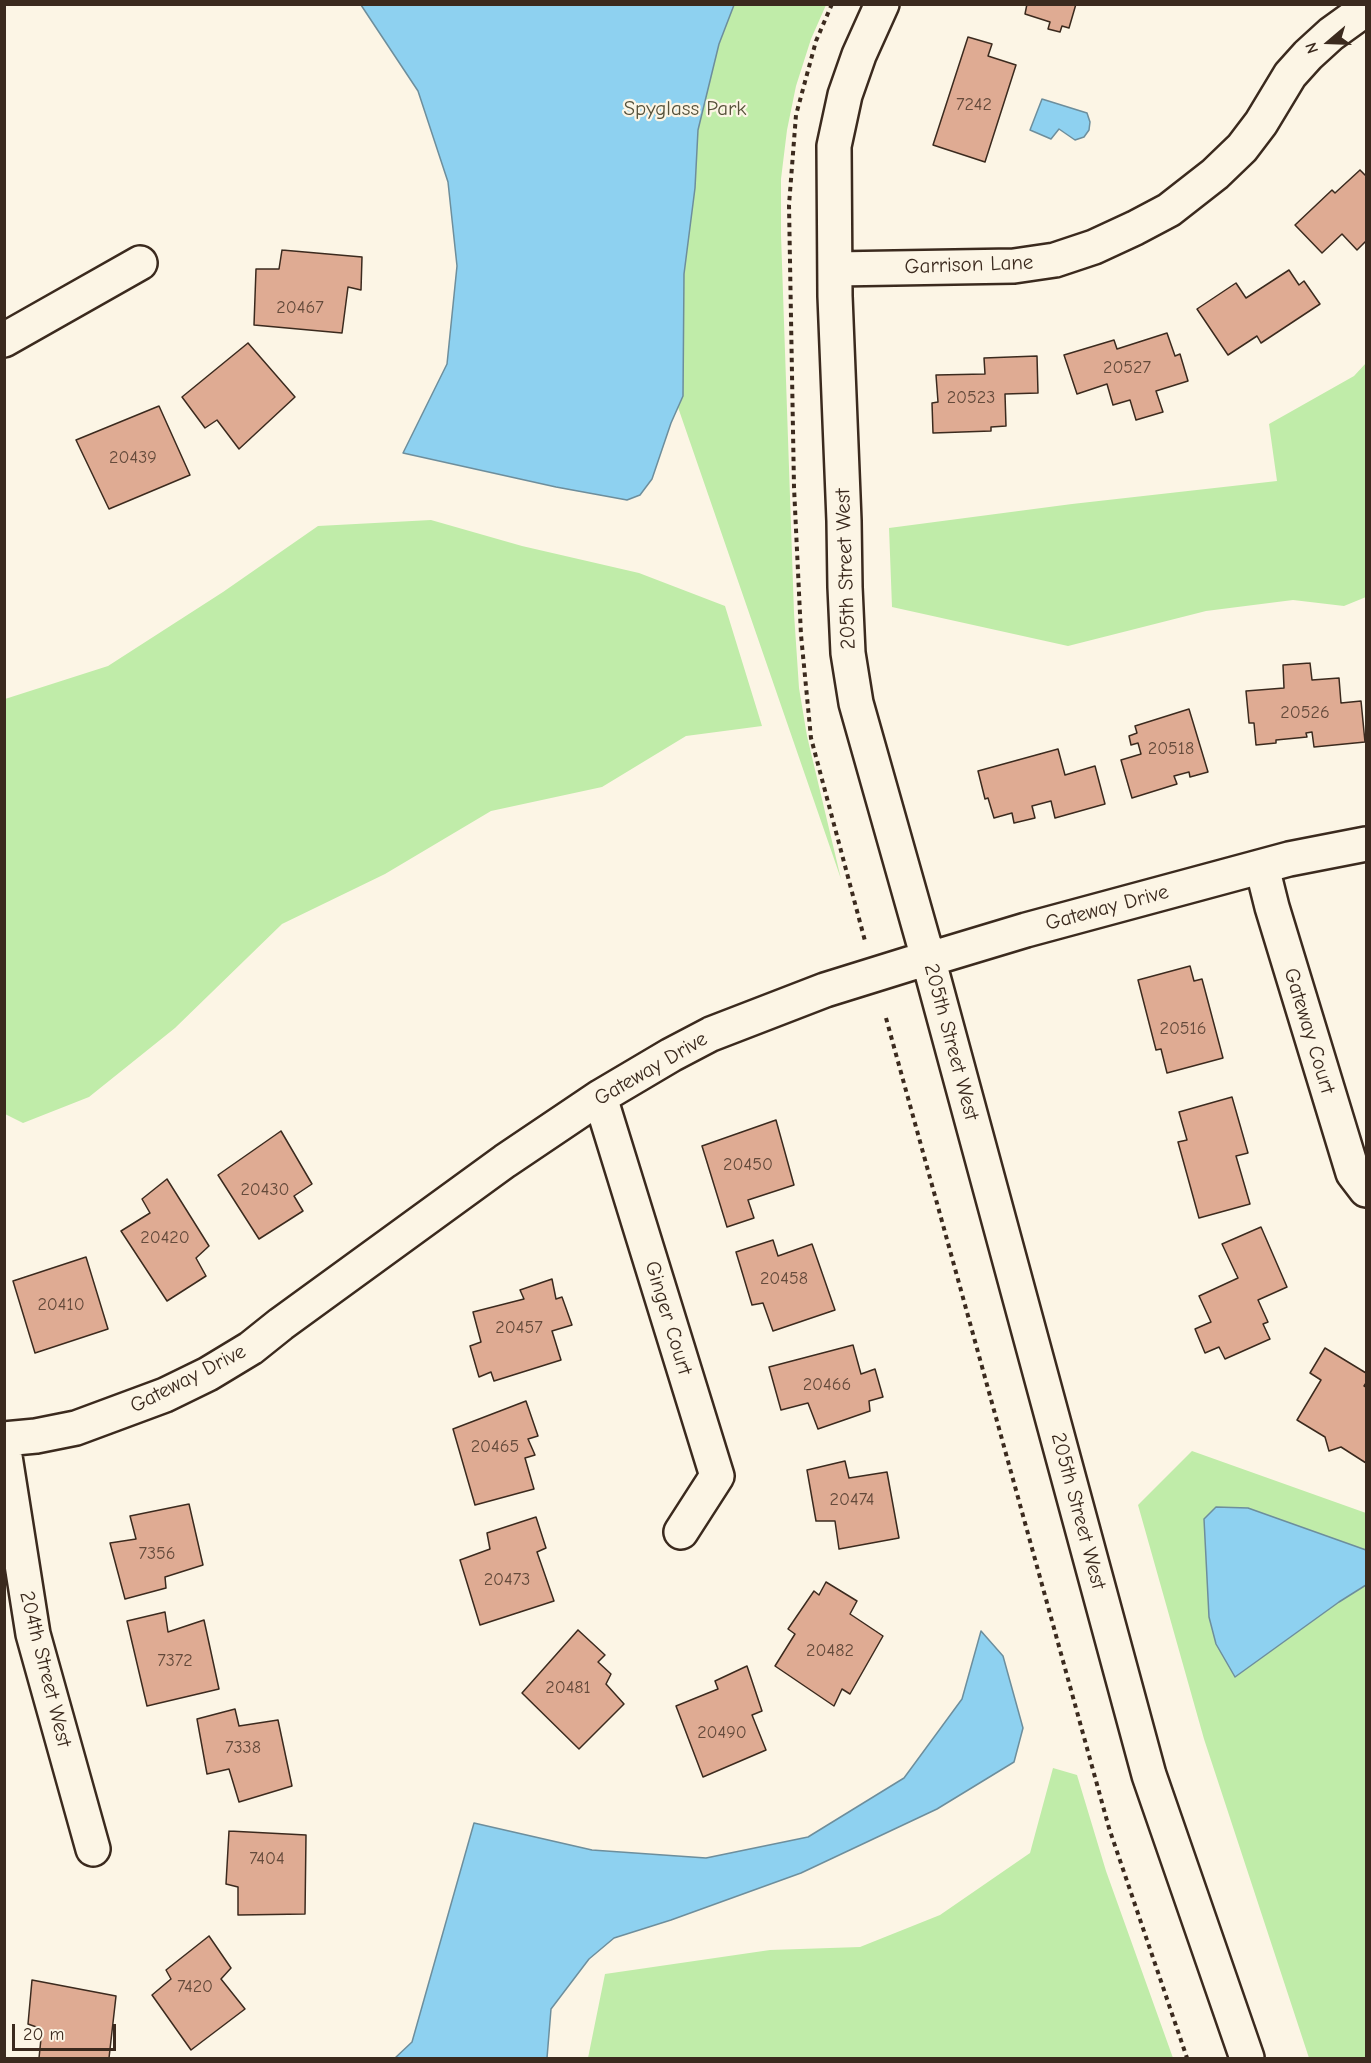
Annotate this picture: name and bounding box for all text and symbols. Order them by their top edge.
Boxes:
north arrow [1299,12,1359,72]
text: N [1302,40,1322,56]
house number: 7242 [956,94,992,116]
park label: Spyglass Park [624,96,746,122]
street label: Garrison Lane [904,250,1034,280]
house number: 20467 [276,297,324,319]
house number: 20527 [1103,357,1151,379]
house number: 20523 [947,387,995,409]
house number: 20439 [109,447,157,469]
street label: 205th Street West [831,488,861,650]
house number: 20526 [1280,702,1330,724]
house number: 20518 [1148,738,1194,760]
street label: Gateway Drive [1043,879,1171,937]
street label: 205th Street West [918,961,984,1123]
street label: Gateway Court [1278,965,1340,1097]
house number: 20516 [1159,1018,1207,1040]
street label: Gateway Drive [590,1026,712,1112]
house number: 20450 [723,1154,773,1176]
house number: 20430 [240,1179,290,1201]
house number: 20420 [140,1227,190,1249]
street label: Ginger Court [639,1258,697,1378]
house number: 20458 [760,1268,808,1290]
house number: 20410 [37,1294,85,1316]
house number: 20457 [495,1317,543,1339]
street label: Gateway Drive [126,1339,250,1419]
house number: 20466 [803,1374,851,1396]
street label: 205th Street West [1045,1430,1111,1592]
house number: 20465 [471,1436,519,1458]
house number: 20474 [830,1489,874,1511]
house number: 7356 [138,1543,176,1565]
house number: 20473 [484,1569,530,1591]
street label: 204th Street West [13,1588,77,1750]
house number: 20482 [806,1640,854,1662]
house number: 7372 [157,1650,193,1672]
house number: 20481 [545,1677,591,1699]
house number: 20490 [697,1722,747,1744]
house number: 7338 [225,1737,261,1759]
house number: 7404 [249,1848,285,1870]
house number: 7420 [177,1976,213,1998]
scale bar [15,2012,118,2050]
text: 20 m [23,2024,64,2045]

